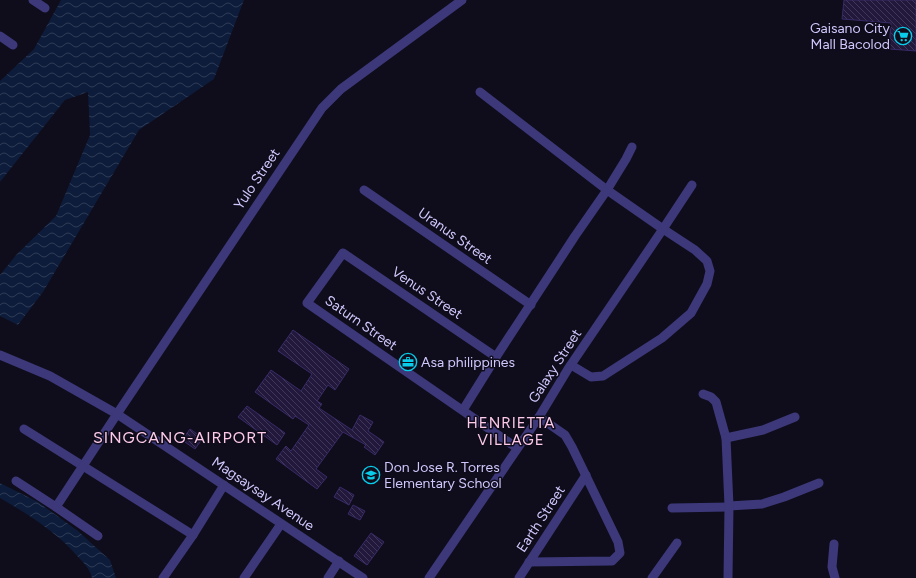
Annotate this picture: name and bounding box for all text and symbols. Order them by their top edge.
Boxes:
place label: Gaisano City Mall Bacolod [810,20,891,53]
supermarket icon: Gaisano City Mall Bacolod [893,26,913,46]
street label: Yulo Street [230,145,284,213]
street label: Uranus Street [415,204,495,268]
street label: Venus Street [388,263,466,323]
street label: Saturn Street [322,292,400,354]
street label: Galaxy Street [525,326,585,406]
office icon: Asa philippines [398,352,418,372]
place label: Asa philippines [421,354,515,371]
district label: HENRIETTA VILLAGE [467,414,555,449]
district label: SINGCANG-AIRPORT [93,428,267,447]
street label: Magsaysay Avenue [209,453,318,535]
place label: Don Jose R. Torres Elementary School [384,459,502,492]
school or university icon: Don Jose R. Torres Elementary School [361,465,381,485]
street label: Earth Street [513,483,569,555]

